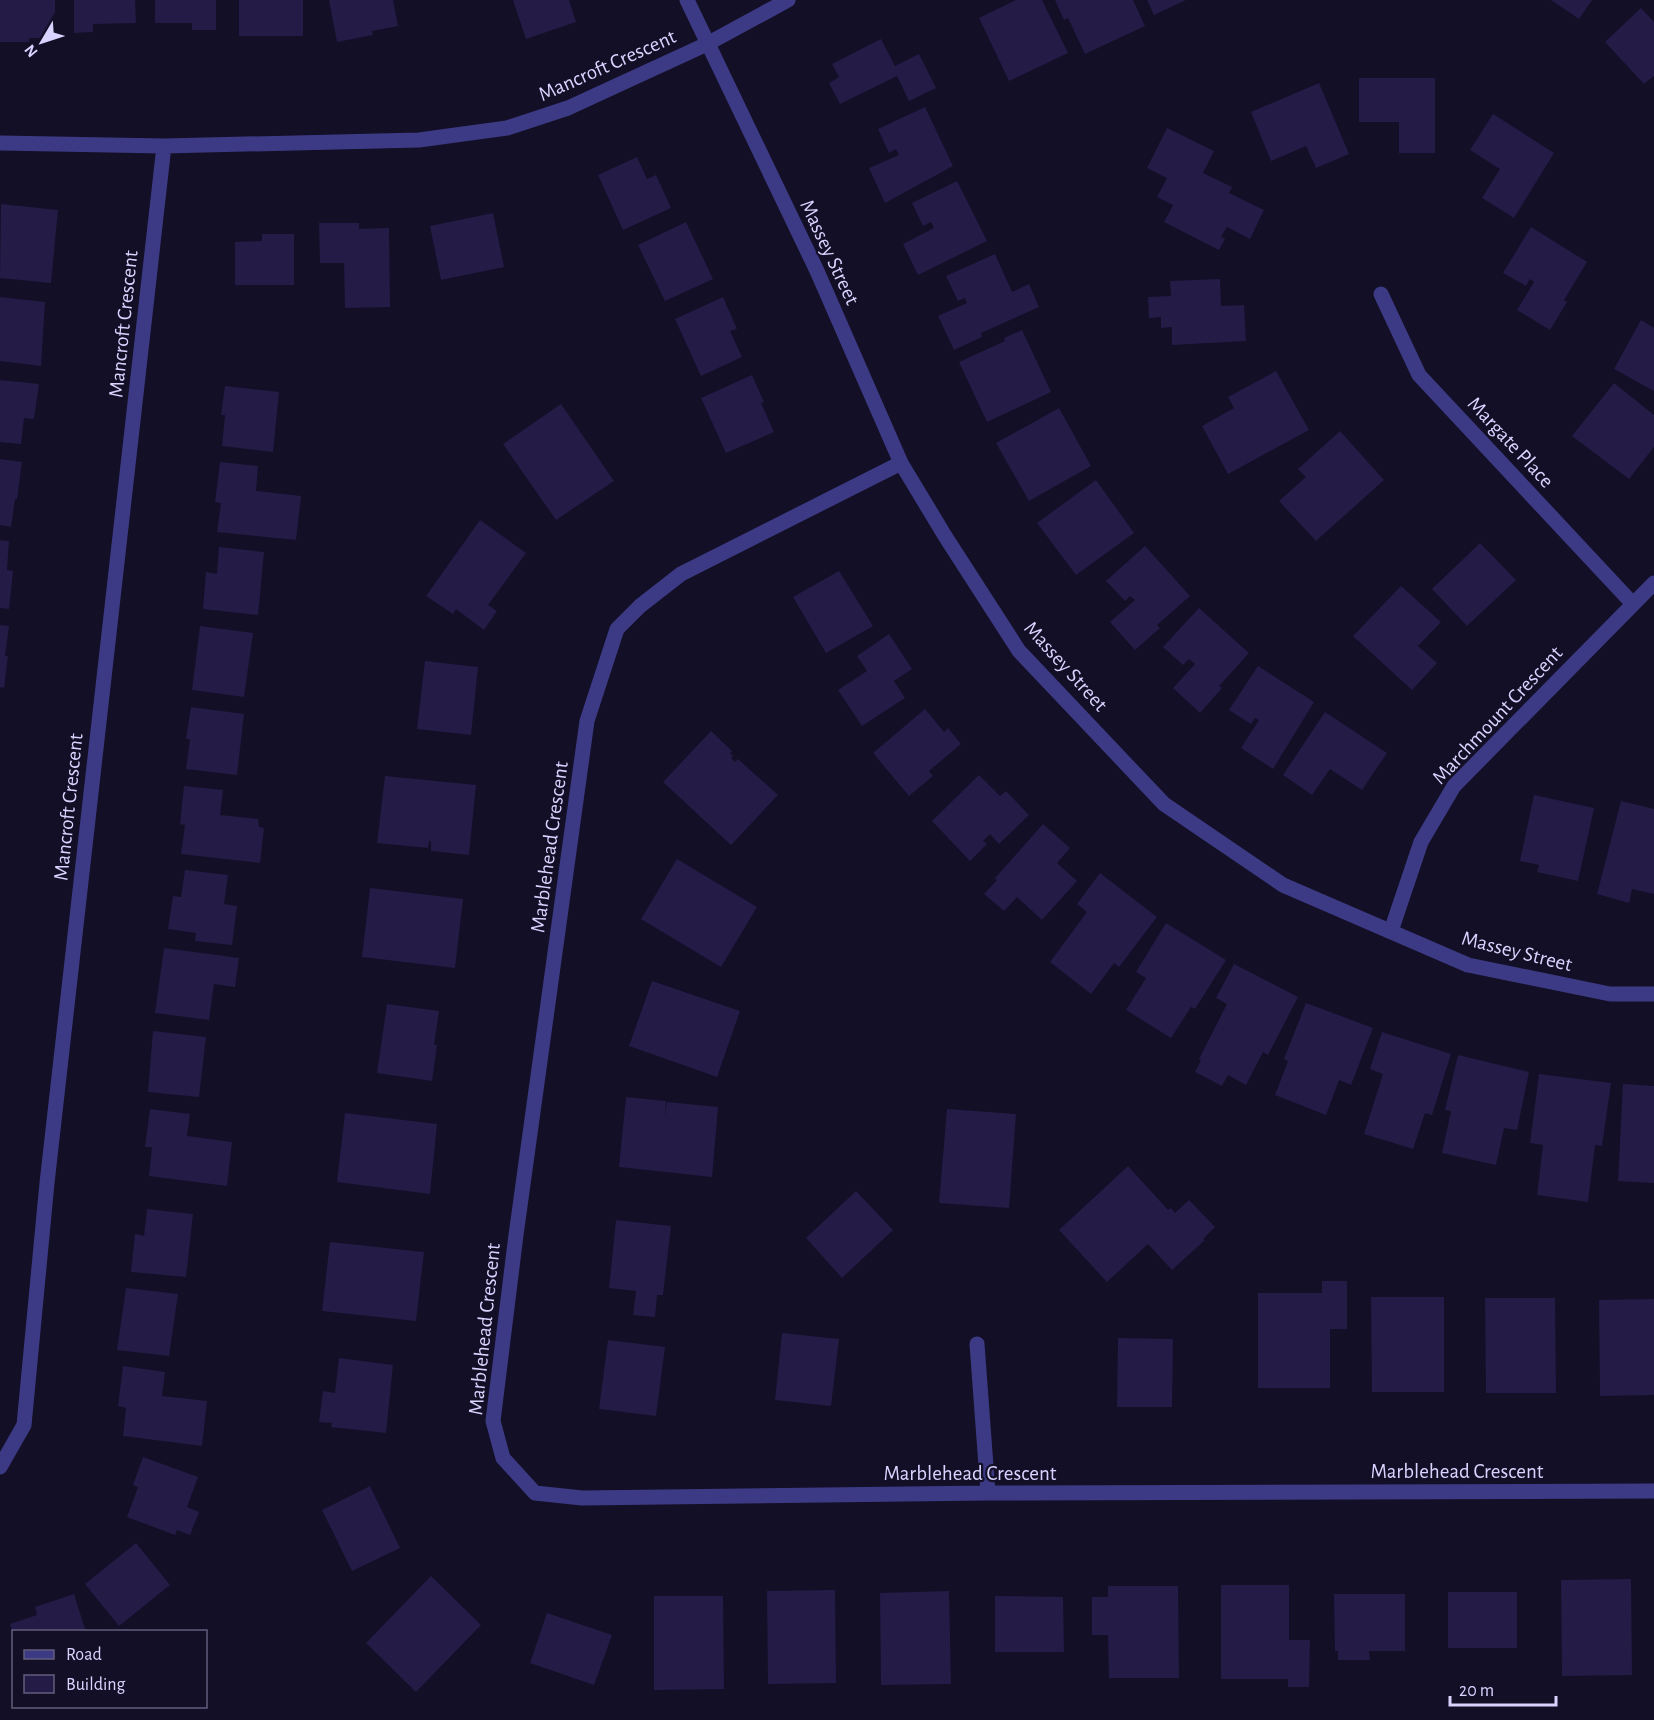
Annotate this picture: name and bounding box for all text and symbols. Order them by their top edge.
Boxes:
north arrow [12,12,72,72]
street label: Mancroft Crescent [535,26,679,105]
text: N [21,41,41,60]
street label: Massey Street [796,196,863,308]
street label: Mancroft Crescent [105,249,142,399]
street label: Margate Place [1464,393,1558,492]
street label: Massey Street [1020,617,1111,716]
street label: Marchmount Crescent [1428,642,1567,788]
street label: Mancroft Crescent [50,732,87,882]
street label: Marblehead Crescent [527,760,572,934]
street label: Massey Street [1459,928,1575,975]
street label: Marblehead Crescent [465,1242,504,1416]
street label: Marblehead Crescent [1371,1461,1544,1482]
street label: Marblehead Crescent [884,1463,1057,1484]
legend [12,1630,207,1708]
text: Road [66,1646,102,1664]
scale bar [1450,1669,1556,1707]
text: Building [66,1676,126,1694]
text: 20 m [1459,1682,1494,1700]

